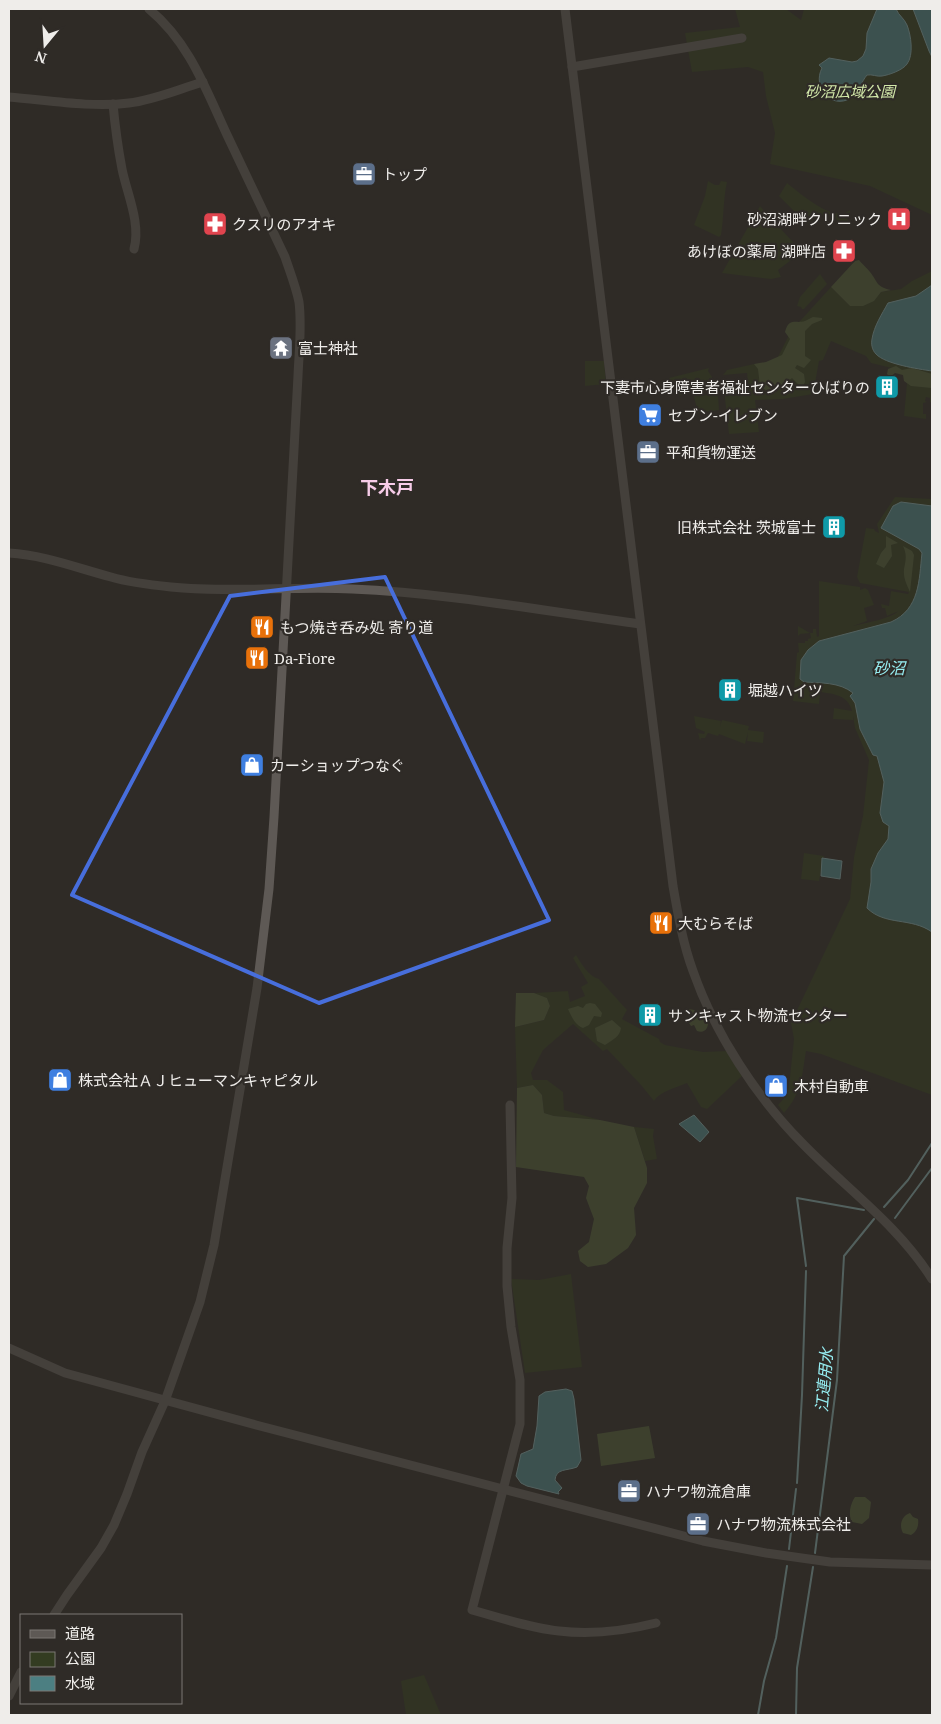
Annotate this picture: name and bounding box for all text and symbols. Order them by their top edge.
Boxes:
north arrow [20,20,70,70]
text: N [33,47,49,69]
park label: 砂沼広域公園 [805,81,897,101]
office icon: トップ [351,161,377,187]
place label: トップ [382,164,427,184]
hospital icon: 砂沼湖畔クリニック [886,206,912,232]
place label: 砂沼湖畔クリニック [747,209,882,229]
pharmacy icon: クスリのアオキ [202,211,228,237]
place label: クスリのアオキ [232,214,337,234]
pharmacy icon: あけぼの薬局 湖畔店 [831,238,857,264]
place label: あけぼの薬局 湖畔店 [687,241,826,261]
temple icon: 富士神社 [268,335,294,361]
place label: 富士神社 [298,338,358,358]
building icon: 下妻市心身障害者福祉センターひばりの [874,374,900,400]
place label: 下妻市心身障害者福祉センターひばりの [600,377,870,397]
supermarket icon: セブン-イレブン [637,402,663,428]
place label: セブン-イレブン [668,405,778,425]
office icon: 平和貨物運送 [635,439,661,465]
place label: 平和貨物運送 [666,442,756,462]
district label: 下木戸 [360,475,414,499]
building icon: 旧株式会社 茨城富士 [821,514,847,540]
place label: 旧株式会社 茨城富士 [677,517,816,537]
restaurant icon: もつ焼き呑み処 寄り道 [249,614,275,640]
place label: もつ焼き呑み処 寄り道 [280,617,433,637]
restaurant icon: Da-Fiore [244,645,270,671]
place label: Da-Fiore [274,648,335,668]
water label: 砂沼 [873,657,907,679]
building icon: 堀越ハイツ [717,677,743,703]
place label: 堀越ハイツ [748,680,823,700]
shop icon: カーショップつなぐ [239,752,265,778]
place label: カーショップつなぐ [270,755,405,775]
restaurant icon: 大むらそば [648,910,674,936]
place label: 大むらそば [678,913,753,933]
building icon: サンキャスト物流センター [637,1002,663,1028]
place label: サンキャスト物流センター [668,1005,848,1025]
shop icon: 株式会社ＡＪヒューマンキャピタル [47,1067,73,1093]
place label: 株式会社ＡＪヒューマンキャピタル [78,1070,318,1090]
shop icon: 木村自動車 [763,1073,789,1099]
place label: 木村自動車 [794,1076,869,1096]
water label: 江連用水 [810,1345,838,1413]
office icon: ハナワ物流倉庫 [616,1478,642,1504]
place label: ハナワ物流倉庫 [646,1481,751,1501]
office icon: ハナワ物流株式会社 [685,1511,711,1537]
place label: ハナワ物流株式会社 [716,1514,851,1534]
legend [20,1614,182,1704]
text: 道路 [65,1623,95,1643]
text: 公園 [65,1648,95,1668]
text: 水域 [65,1673,95,1693]

